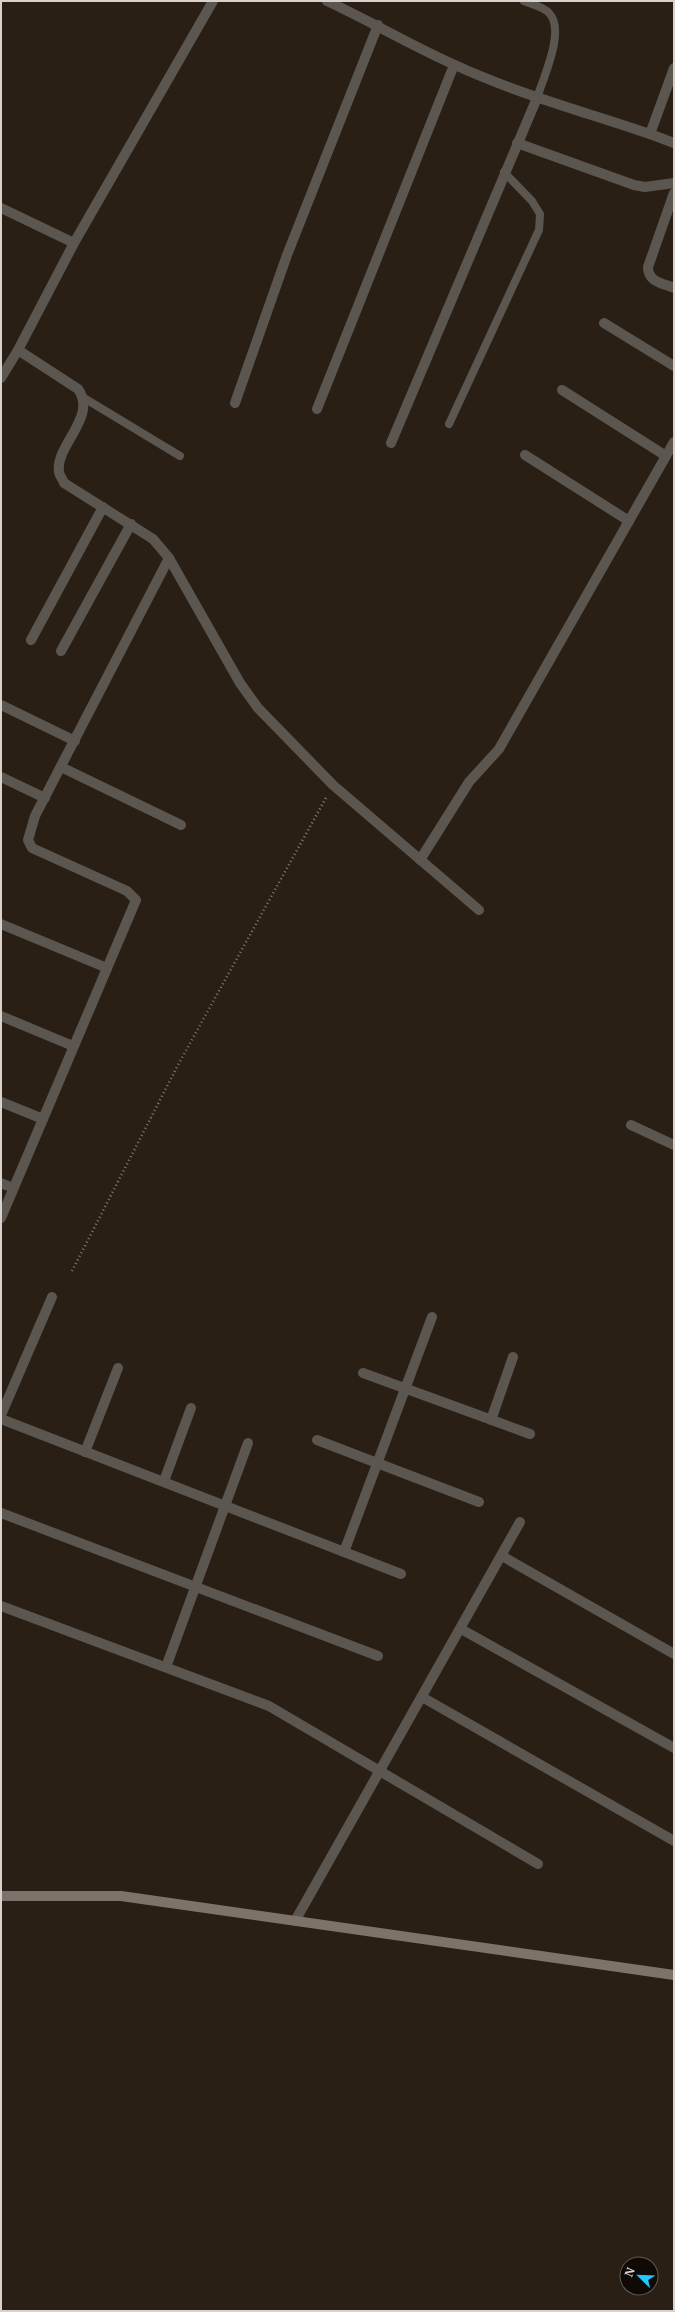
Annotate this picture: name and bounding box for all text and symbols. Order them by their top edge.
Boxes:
north arrow [619,2256,659,2296]
text: N [622,2265,638,2279]

